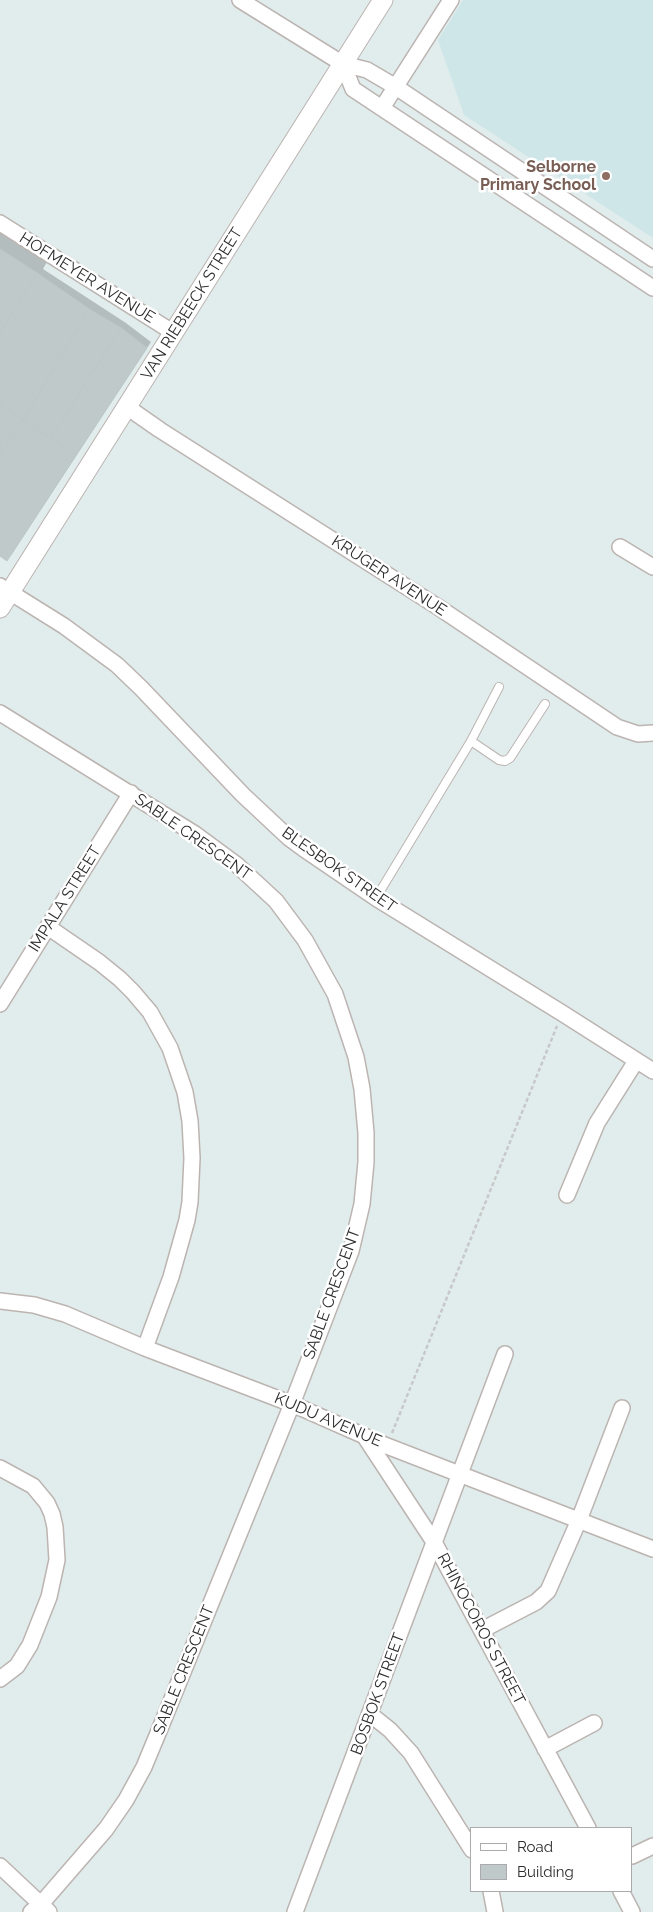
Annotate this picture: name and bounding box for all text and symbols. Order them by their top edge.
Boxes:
place label: Selborne Primary School [480,157,596,195]
marker: Selborne Primary School [600,170,612,182]
street label: VAN RIEBEECK STREET [137,224,247,384]
street label: HOFMEYER AVENUE [16,228,158,328]
street label: KRUGER AVENUE [328,532,450,620]
street label: SABLE CRESCENT [131,790,255,884]
street label: BLESBOK STREET [278,823,400,917]
street label: IMPALA STREET [25,842,105,956]
street label: SABLE CRESCENT [299,1226,365,1362]
street label: KUDU AVENUE [271,1389,385,1451]
street label: RHINOCOROS STREET [433,1550,529,1708]
street label: SABLE CRESCENT [149,1603,219,1737]
street label: BOSBOK STREET [347,1630,409,1758]
legend [470,1827,633,1892]
text: Road [517,1838,553,1856]
text: Building [517,1863,574,1881]

